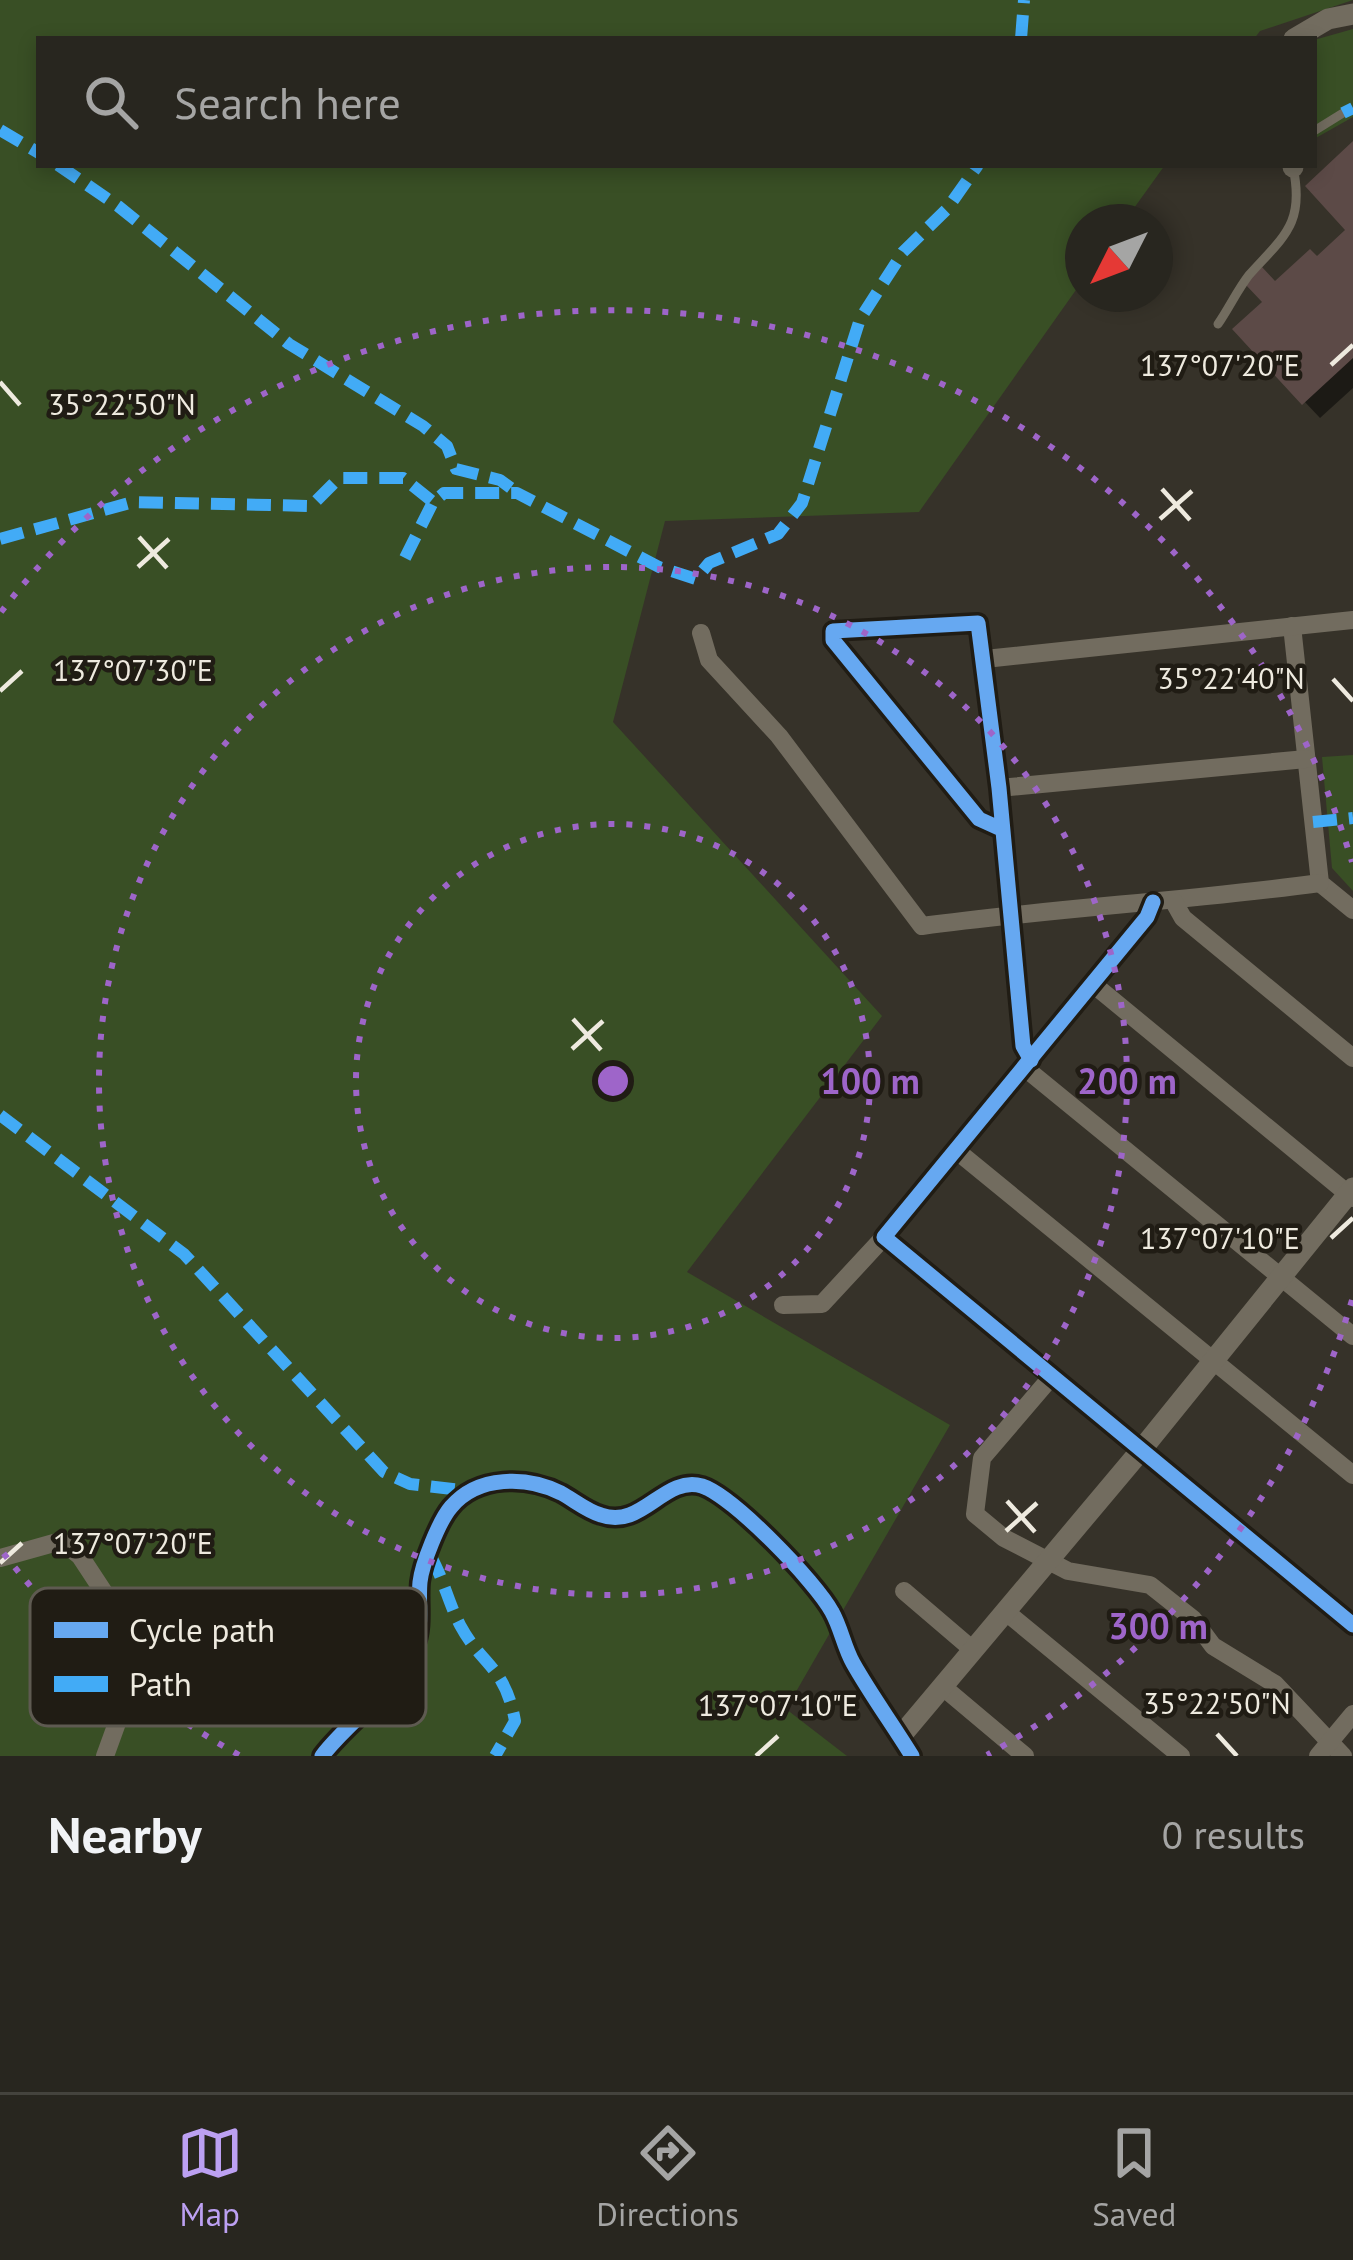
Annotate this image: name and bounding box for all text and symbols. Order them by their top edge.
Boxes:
search box [36,36,1317,168]
icon: search [78,69,144,135]
text: Search here [174,73,401,131]
north arrow [1065,204,1173,312]
text: 137°07'20"E [1140,345,1300,384]
text: 35°22'50"N [48,384,196,423]
text: 137°07'30"E [53,650,213,689]
text: 35°22'40"N [1157,658,1305,697]
text: 100 m [820,1057,920,1104]
text: 200 m [1077,1057,1177,1104]
centre of rings [592,1060,634,1102]
text: 137°07'10"E [1140,1218,1300,1257]
text: 137°07'20"E [53,1523,213,1562]
legend [30,1588,426,1726]
text: 300 m [1108,1602,1208,1649]
text: Cycle path [129,1608,275,1651]
text: Path [129,1662,192,1705]
text: 35°22'50"N [1143,1683,1291,1722]
text: 137°07'10"E [698,1685,858,1724]
text: Nearby [48,1801,202,1867]
text: 0 results [1162,1809,1305,1860]
tab: Map [177,2120,243,2235]
tab: Directions [596,2120,739,2235]
tab: Saved [1092,2120,1176,2235]

